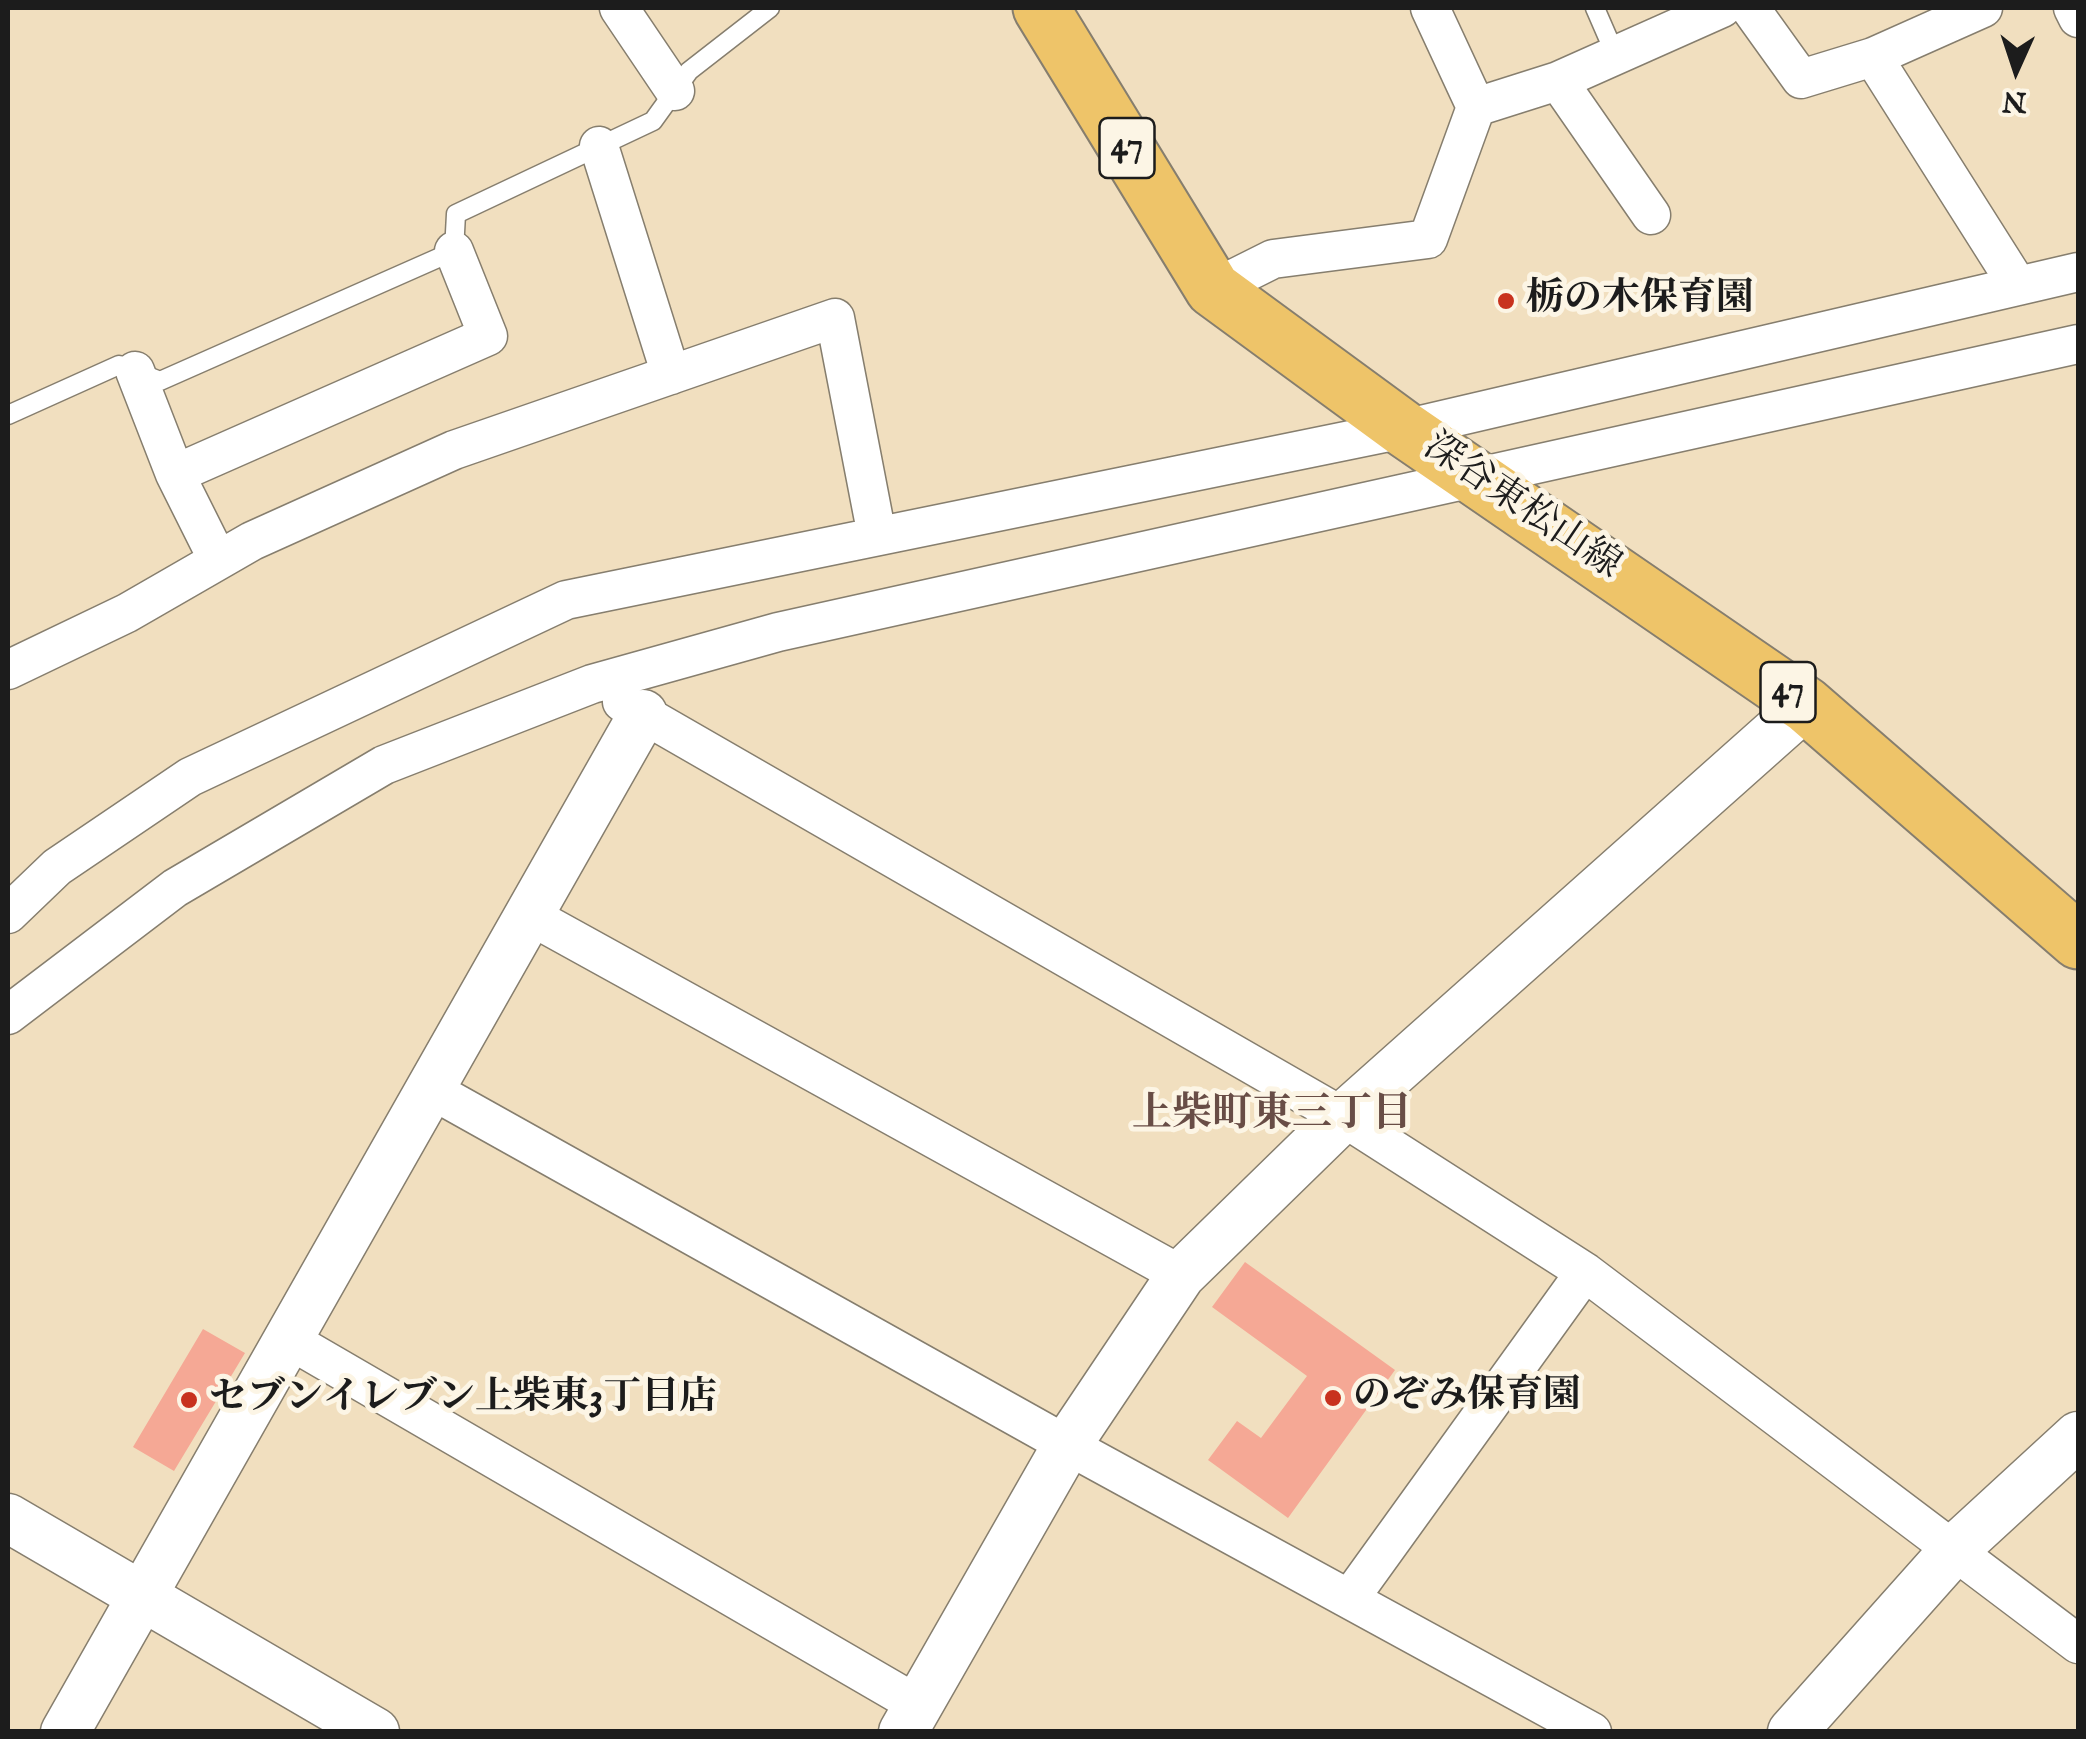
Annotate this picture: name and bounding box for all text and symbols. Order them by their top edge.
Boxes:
north arrow [1966,20,2066,120]
text: N [2001,82,2027,119]
road number: 47 [1100,118,1154,178]
place label: 栃の木保育園 [1526,278,1754,324]
marker: 栃の木保育園 [1495,290,1517,312]
street label: 深谷東松山線 [1414,425,1628,591]
road number: 47 [1760,662,1816,722]
district label: 上柴町東三丁目 [1132,1093,1412,1141]
place label: のぞみ保育園 [1353,1375,1581,1421]
place label: セブンイレブン上柴東3丁目店 [209,1377,717,1423]
marker: のぞみ保育園 [1322,1387,1344,1409]
marker: セブンイレブン上柴東3丁目店 [178,1389,200,1411]

